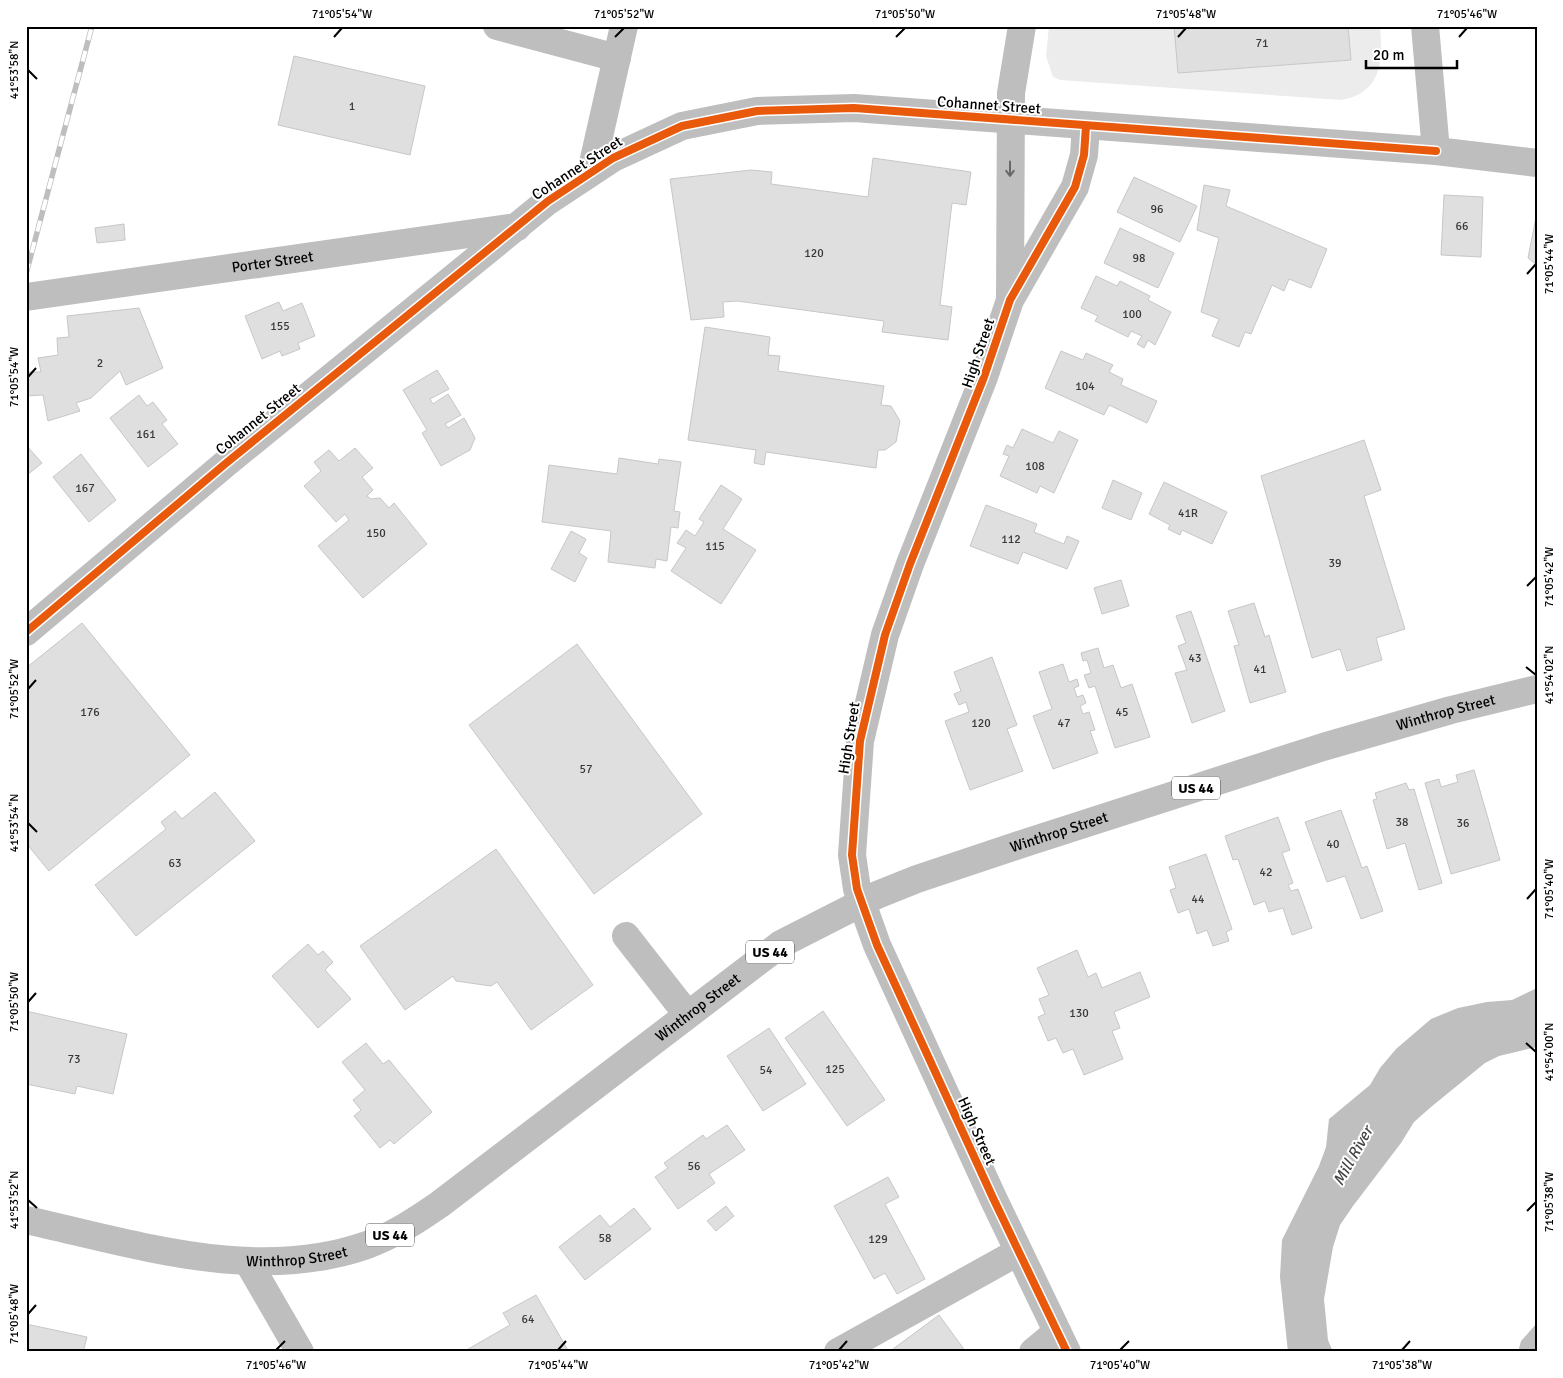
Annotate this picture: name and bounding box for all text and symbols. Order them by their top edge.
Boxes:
text: 71°05'54"W [312,7,372,22]
text: 71°05'52"W [594,7,654,22]
text: 71°05'50"W [875,7,935,22]
text: 71°05'48"W [1156,7,1216,22]
text: 71°05'46"W [1437,7,1497,22]
house number: 71 [1256,36,1268,51]
scale bar [1366,38,1457,70]
text: 41°53'58"N [7,41,22,99]
text: 20 m [1373,46,1404,64]
street label: Cohannet Street [936,92,1042,118]
house number: 1 [349,99,355,114]
street label: Cohannet Street [528,132,626,204]
one-way arrow [1005,160,1015,177]
house number: 96 [1151,202,1163,217]
house number: 66 [1456,219,1468,234]
text: 71°05'44"W [1542,234,1557,294]
house number: 120 [804,246,824,261]
street label: Porter Street [230,247,315,277]
house number: 98 [1133,251,1145,266]
house number: 100 [1122,307,1142,322]
street label: High Street [958,316,998,390]
house number: 155 [270,319,290,334]
text: 71°05'54"W [7,347,22,407]
house number: 2 [97,356,103,371]
street label: Cohannet Street [212,379,304,459]
house number: 104 [1075,379,1095,394]
house number: 161 [136,427,156,442]
house number: 108 [1025,459,1045,474]
house number: 167 [75,481,95,496]
house number: 41R [1178,506,1198,521]
house number: 150 [366,526,386,541]
house number: 112 [1001,532,1021,547]
house number: 115 [705,539,725,554]
text: 71°05'42"W [1542,547,1557,607]
house number: 39 [1329,556,1341,571]
text: 41°54'02"N [1542,646,1557,704]
house number: 43 [1189,651,1201,666]
text: 71°05'52"W [7,659,22,719]
house number: 41 [1254,662,1266,677]
street label: Winthrop Street [1394,691,1497,734]
street label: High Street [834,701,864,775]
house number: 176 [80,705,100,720]
house number: 45 [1116,705,1128,720]
house number: 120 [971,716,991,731]
house number: 47 [1058,716,1070,731]
house number: 57 [580,762,592,777]
road number: US 44 [1172,776,1220,800]
text: 41°53'54"N [7,794,22,852]
street label: Winthrop Street [1008,808,1110,856]
house number: 38 [1396,815,1408,830]
house number: 36 [1457,816,1469,831]
house number: 40 [1327,837,1339,852]
house number: 63 [169,856,181,871]
text: 71°05'40"W [1542,859,1557,919]
house number: 42 [1260,865,1272,880]
house number: 44 [1192,892,1205,907]
road number: US 44 [746,940,794,964]
street label: Winthrop Street [652,969,744,1045]
text: 71°05'50"W [7,972,22,1032]
house number: 130 [1069,1006,1089,1021]
text: 41°54'00"N [1542,1023,1557,1081]
house number: 73 [68,1052,80,1067]
house number: 125 [825,1062,845,1077]
house number: 54 [760,1063,773,1078]
street label: High Street [954,1094,1000,1168]
water label: Mill River [1329,1121,1378,1189]
house number: 56 [688,1159,700,1174]
text: 41°53'52"N [7,1171,22,1229]
text: 71°05'38"W [1542,1172,1557,1232]
road number: US 44 [366,1224,414,1246]
house number: 58 [599,1231,611,1246]
house number: 129 [868,1232,888,1247]
street label: Winthrop Street [246,1242,349,1270]
text: 71°05'48"W [7,1284,22,1344]
house number: 64 [522,1312,535,1327]
text: 71°05'46"W [246,1358,306,1373]
text: 71°05'44"W [528,1358,588,1373]
text: 71°05'42"W [809,1358,869,1373]
text: 71°05'40"W [1090,1358,1150,1373]
text: 71°05'38"W [1372,1358,1432,1373]

